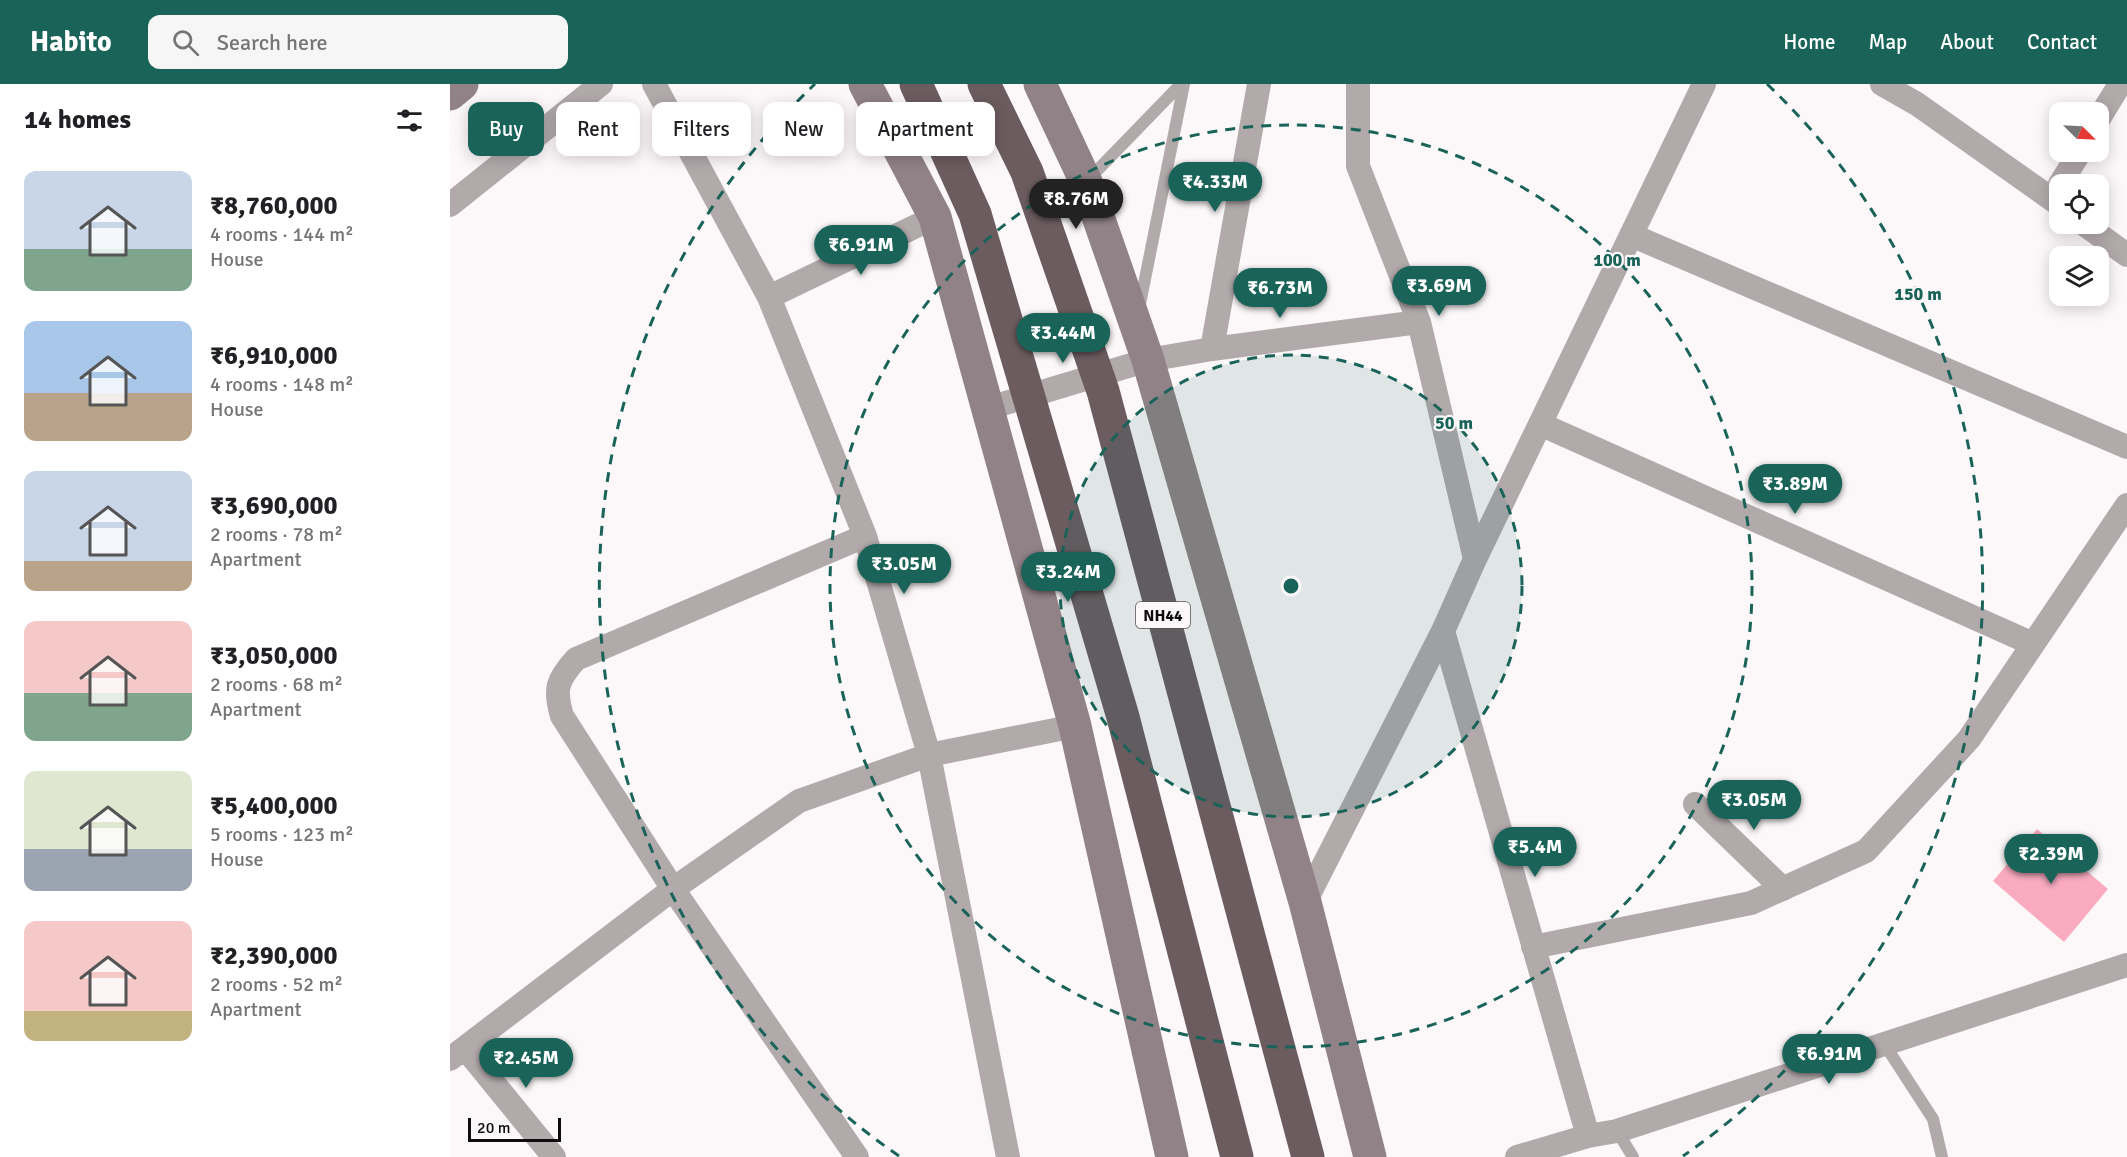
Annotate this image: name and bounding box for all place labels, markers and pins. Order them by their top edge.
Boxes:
pin: ₹4.33M [1166,162,1264,213]
pin: ₹8.76M [1027,179,1125,230]
pin: ₹6.91M [812,225,910,276]
pin: ₹3.69M [1390,266,1488,317]
pin: ₹6.73M [1231,268,1329,319]
pin: ₹3.44M [1014,313,1112,364]
pin: ₹3.89M [1746,464,1844,515]
pin: ₹3.05M [855,544,953,595]
pin: ₹3.24M [1019,552,1117,603]
centre of rings [1281,576,1301,596]
pin: ₹3.05M [1705,780,1803,831]
pin: ₹5.4M [1493,827,1577,878]
pin: ₹2.39M [2002,834,2100,885]
pin: ₹6.91M [1780,1034,1878,1085]
pin: ₹2.45M [477,1038,575,1089]

